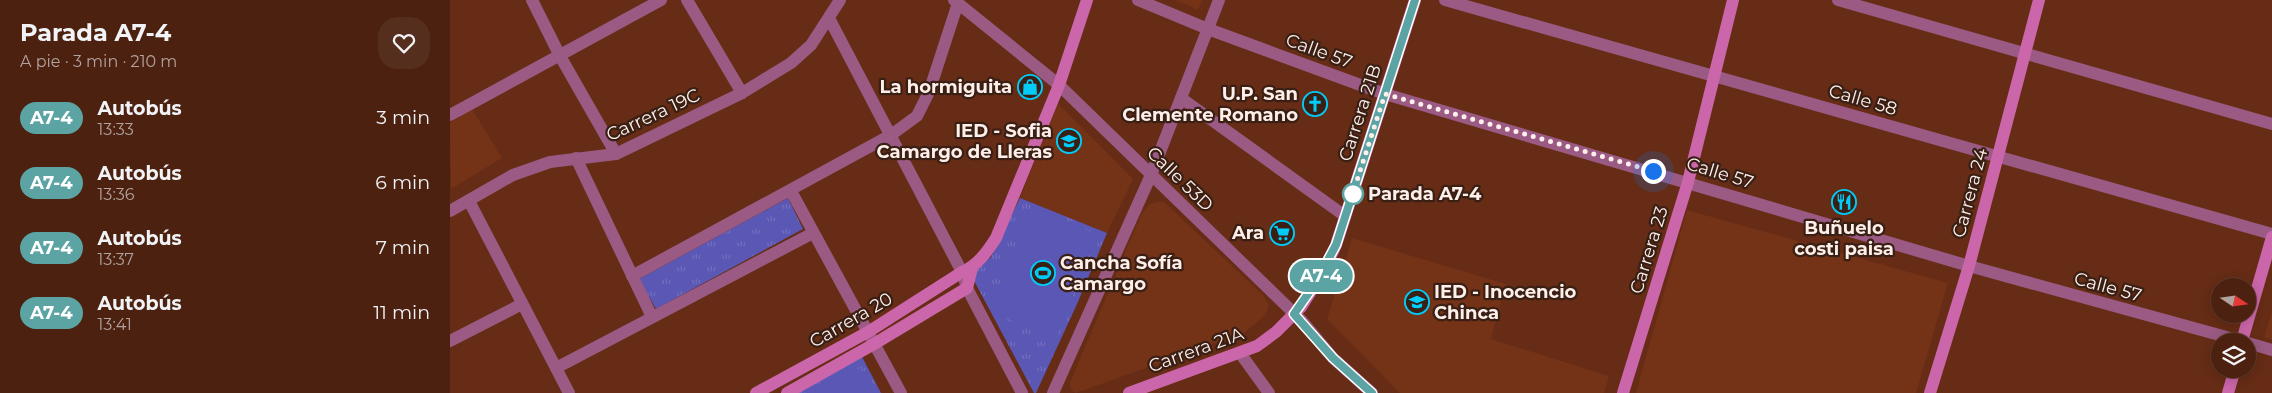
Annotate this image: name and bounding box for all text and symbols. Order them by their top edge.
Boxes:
button: heart [378,17,430,69]
text: Parada A7-4 [20,18,171,47]
street label: Calle 57 [1283,29,1355,73]
text: A pie · 3 min · 210 m [20,52,177,71]
street label: Carrera 21B [1334,62,1386,164]
shop icon: La hormiguita [1017,74,1043,100]
place label: La hormiguita [880,76,1012,98]
street label: Calle 58 [1826,80,1900,120]
place label: U.P. San Clemente Romano [1122,83,1298,126]
street label: Carrera 19C [603,84,703,146]
church icon: U.P. San Clemente Romano [1302,91,1328,117]
text: Autobús [98,97,182,120]
text: 3 min [376,106,430,129]
text: A7-4 [30,107,73,129]
text: 13:33 [98,120,134,139]
place label: IED - Sofia Camargo de Lleras [877,120,1052,163]
school or university icon: IED - Sofia Camargo de Lleras [1056,128,1082,154]
street label: Calle 53D [1142,142,1218,216]
street label: Carrera 24 [1948,146,1993,240]
street label: Calle 57 [1684,152,1756,194]
your location [1641,159,1666,184]
text: Autobús [98,162,182,185]
text: 6 min [375,171,430,194]
text: A7-4 [30,172,73,194]
marker: Parada A7-4 [1342,183,1364,205]
place label: Parada A7-4 [1368,183,1482,205]
text: 13:36 [98,185,135,204]
restaurant icon: Buñuelo costi paisa [1831,189,1857,215]
street label: Carrera 23 [1625,204,1673,296]
place label: Buñuelo costi paisa [1794,217,1894,260]
supermarket icon: Ara [1269,220,1295,246]
place label: Ara [1231,222,1264,244]
text: Autobús [98,227,182,250]
text: 7 min [376,236,430,259]
text: A7-4 [30,237,73,259]
text: 13:37 [98,250,134,269]
place label: Cancha Sofía Camargo [1060,252,1183,295]
sports icon: Cancha Sofía Camargo [1030,260,1056,286]
line badge: A7-4 [1286,260,1356,292]
text: A7-4 [1300,265,1342,287]
street label: Calle 57 [2072,267,2144,307]
north arrow [2211,278,2256,322]
map controls [2211,278,2256,378]
place label: IED - Inocencio Chinca [1434,281,1577,324]
street label: Carrera 20 [806,287,896,353]
school or university icon: IED - Inocencio Chinca [1404,289,1430,315]
text: Autobús [98,292,182,315]
text: 11 min [373,301,430,324]
text: A7-4 [30,302,73,324]
text: 13:41 [98,315,132,334]
street label: Carrera 21A [1145,323,1247,377]
button: layers [2211,333,2256,378]

